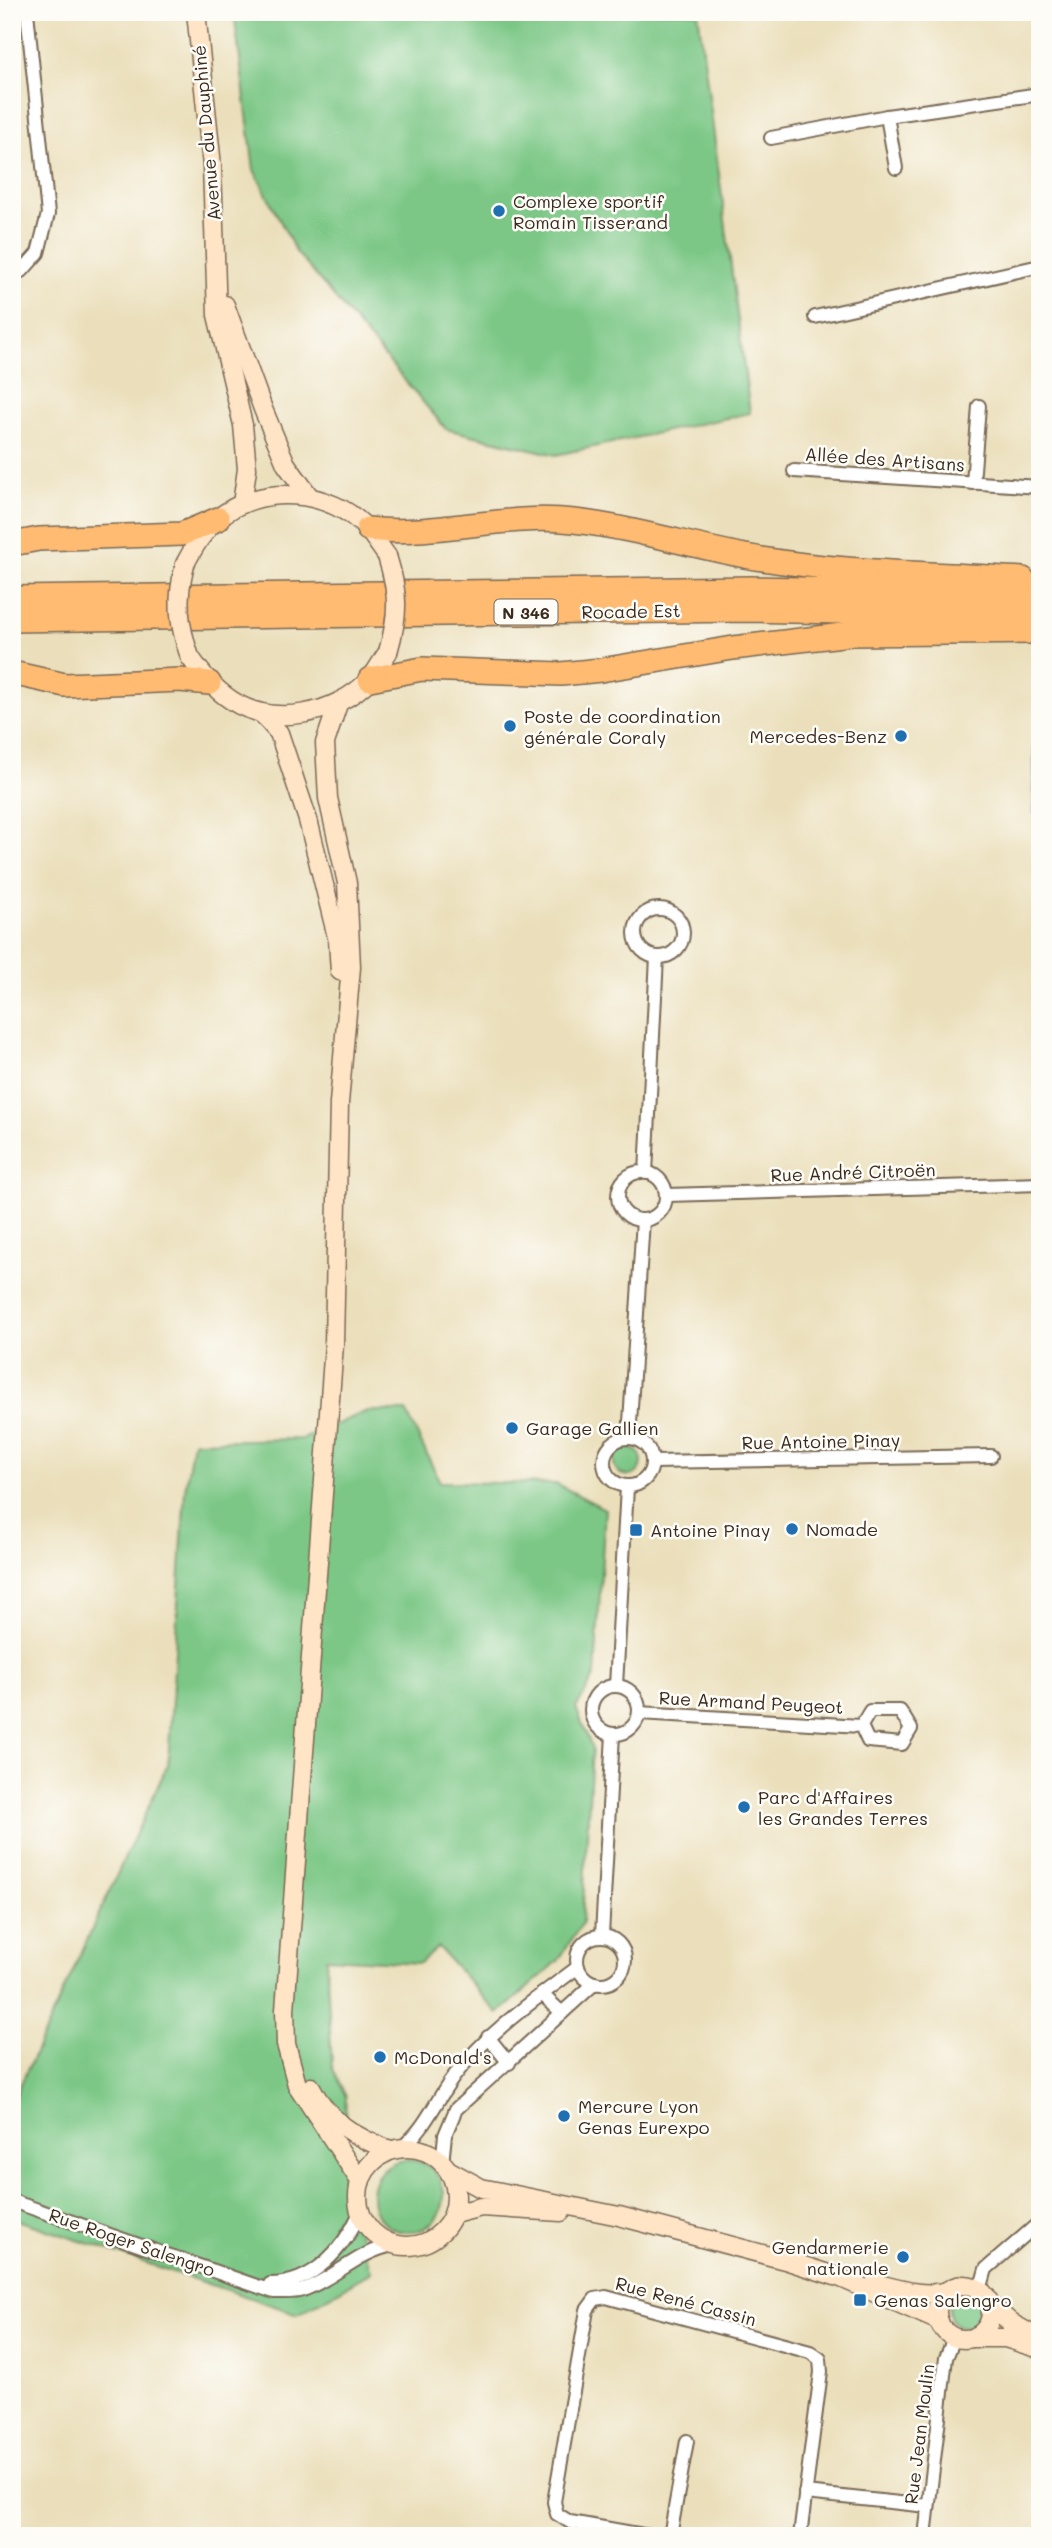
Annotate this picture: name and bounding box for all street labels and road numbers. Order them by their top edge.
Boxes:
street label: Avenue du Dauphiné [186,44,226,222]
street label: Allée des Artisans [804,441,966,477]
street label: Rocade Est [581,598,681,624]
road number: N 346 [494,600,558,624]
street label: Rue André Citroën [770,1157,936,1187]
street label: Rue Antoine Pinay [741,1428,901,1454]
street label: Rue Armand Peugeot [658,1685,844,1719]
street label: Rue Roger Salengro [46,2202,218,2282]
street label: Rue René Cassin [613,2271,759,2331]
street label: Rue Jean Moulin [898,2363,940,2505]

